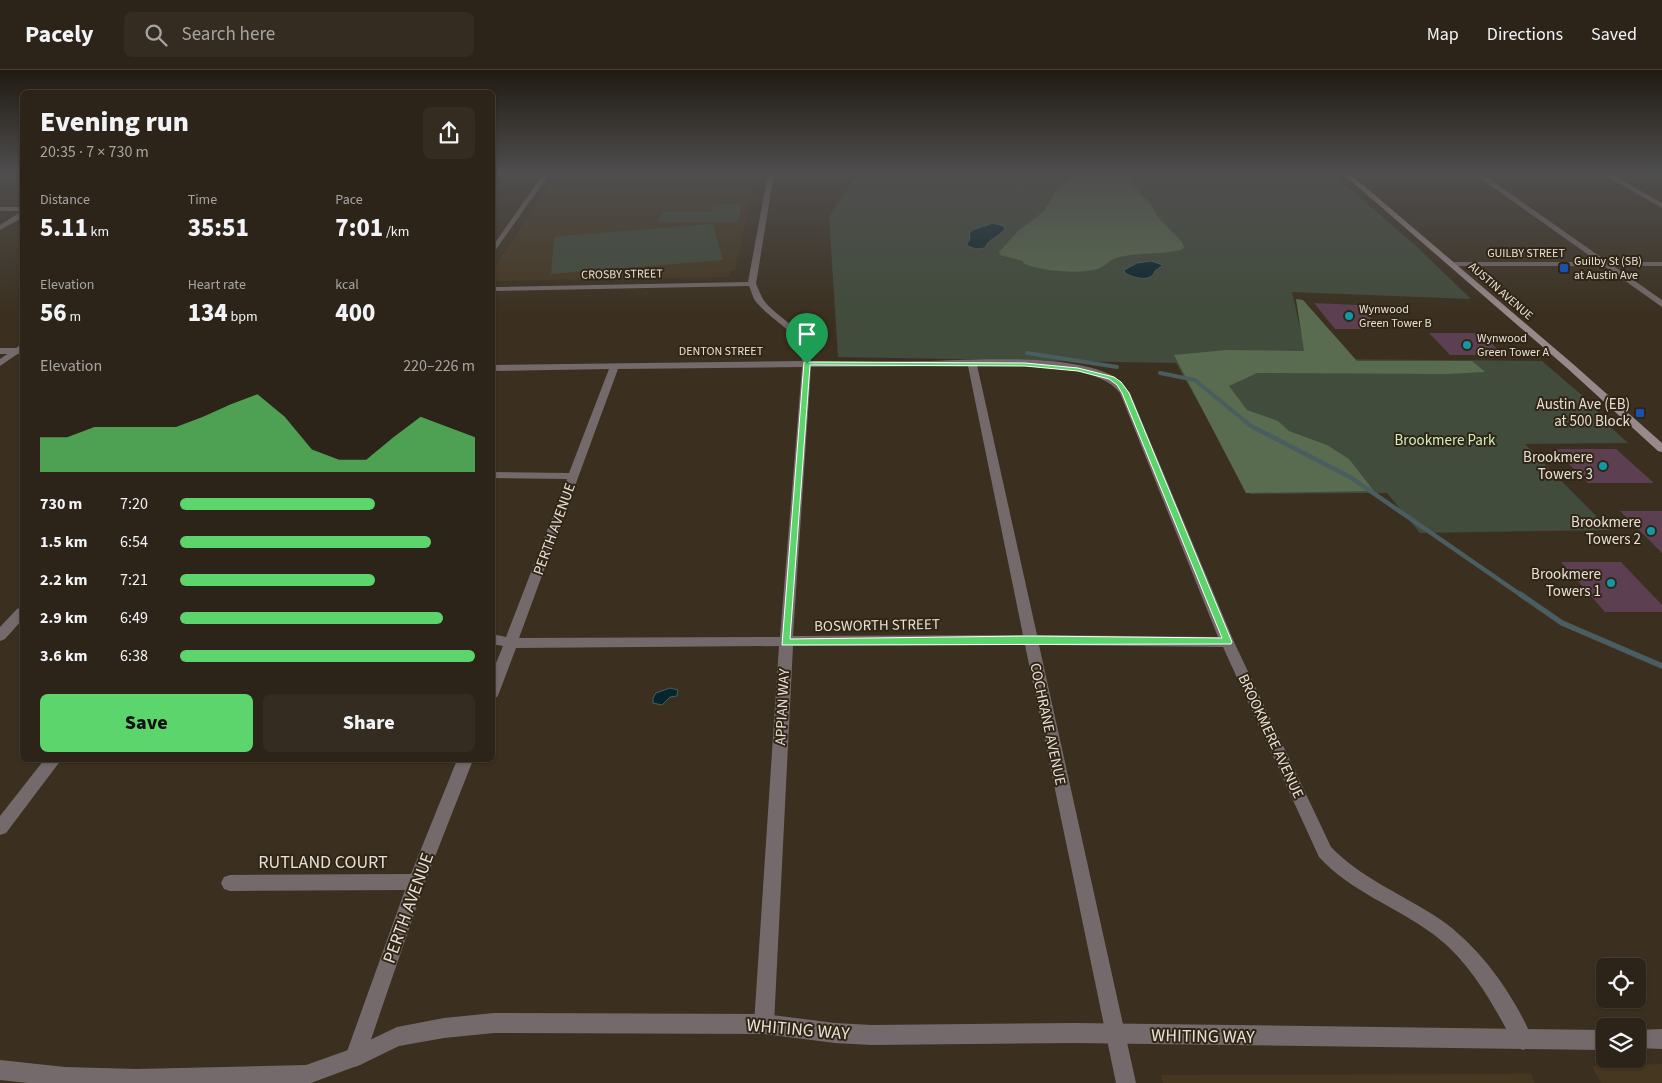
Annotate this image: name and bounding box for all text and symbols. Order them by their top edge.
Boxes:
search box [124,12,474,57]
text: Pacely [25,17,94,52]
icon: search [142,21,170,49]
text: Search here [182,21,275,48]
text: Map [1427,22,1459,47]
text: Directions [1487,22,1563,47]
text: Saved [1591,22,1637,47]
text: Evening run [40,102,189,142]
button: share [423,107,475,159]
text: 20:35 · 7 × 730 m [40,141,149,163]
text: Distance [40,190,90,210]
text: Time [188,190,217,210]
text: Pace [335,190,363,210]
text: 5.11 [40,210,88,246]
text: 35:51 [188,210,249,246]
text: 7:01 [335,210,383,246]
text: km [88,222,109,242]
text: /km [383,222,409,242]
street label: GUILBY STREET [1487,245,1565,262]
place label: Guilby St (SB) at Austin Ave [1574,253,1642,284]
street label: AUSTIN AVENUE [1465,259,1537,324]
marker: Guilby St (SB) at Austin Ave [1558,262,1570,274]
street label: CROSBY STREET [581,265,663,284]
text: Elevation [40,275,95,295]
text: Heart rate [188,275,246,295]
text: kcal [335,275,359,295]
text: 56 [40,295,67,331]
text: 134 [188,295,228,331]
text: 400 [335,295,375,331]
place label: Wynwood Green Tower B [1359,301,1432,332]
text: m [67,307,81,327]
text: bpm [228,307,258,327]
marker: Wynwood Green Tower B [1343,310,1355,322]
pin [786,313,828,364]
icon: arrive [793,320,821,348]
place label: Wynwood Green Tower A [1477,330,1550,361]
marker: Wynwood Green Tower A [1461,339,1473,351]
street label: DENTON STREET [679,343,764,360]
text: Elevation [40,355,102,377]
text: 220–226 m [403,355,475,377]
place label: Austin Ave (EB) at 500 Block [1537,394,1631,432]
marker: Austin Ave (EB) at 500 Block [1634,407,1646,419]
park label: Brookmere Park [1395,430,1496,451]
place label: Brookmere Towers 3 [1523,447,1593,485]
marker: Brookmere Towers 3 [1597,460,1609,472]
street label: PERTH AVENUE [528,480,581,578]
text: 730 m [40,493,82,515]
text: 7:20 [120,493,148,515]
place label: Brookmere Towers 2 [1571,512,1641,550]
marker: Brookmere Towers 2 [1645,525,1657,537]
text: 1.5 km [40,531,87,553]
text: 6:54 [120,531,148,553]
place label: Brookmere Towers 1 [1531,564,1601,602]
text: 2.2 km [40,569,87,591]
text: 7:21 [120,569,148,591]
marker: Brookmere Towers 1 [1605,577,1617,589]
text: 2.9 km [40,607,87,629]
text: 6:49 [120,607,148,629]
street label: BOSWORTH STREET [814,614,940,637]
text: 3.6 km [40,645,87,667]
text: 6:38 [120,645,148,667]
street label: COCHRANE AVENUE [1024,661,1071,787]
street label: APPIAN WAY [770,667,795,746]
street label: BROOKMERE AVENUE [1232,671,1309,802]
button: Save [40,694,253,752]
button: Share [263,694,475,752]
street label: RUTLAND COURT [258,850,388,875]
street label: PERTH AVENUE [377,850,440,967]
map controls [1596,958,1646,1068]
button: locate [1596,958,1646,1008]
street label: WHITING WAY [745,1013,851,1047]
button: layers [1596,1018,1646,1068]
street label: WHITING WAY [1151,1023,1255,1050]

